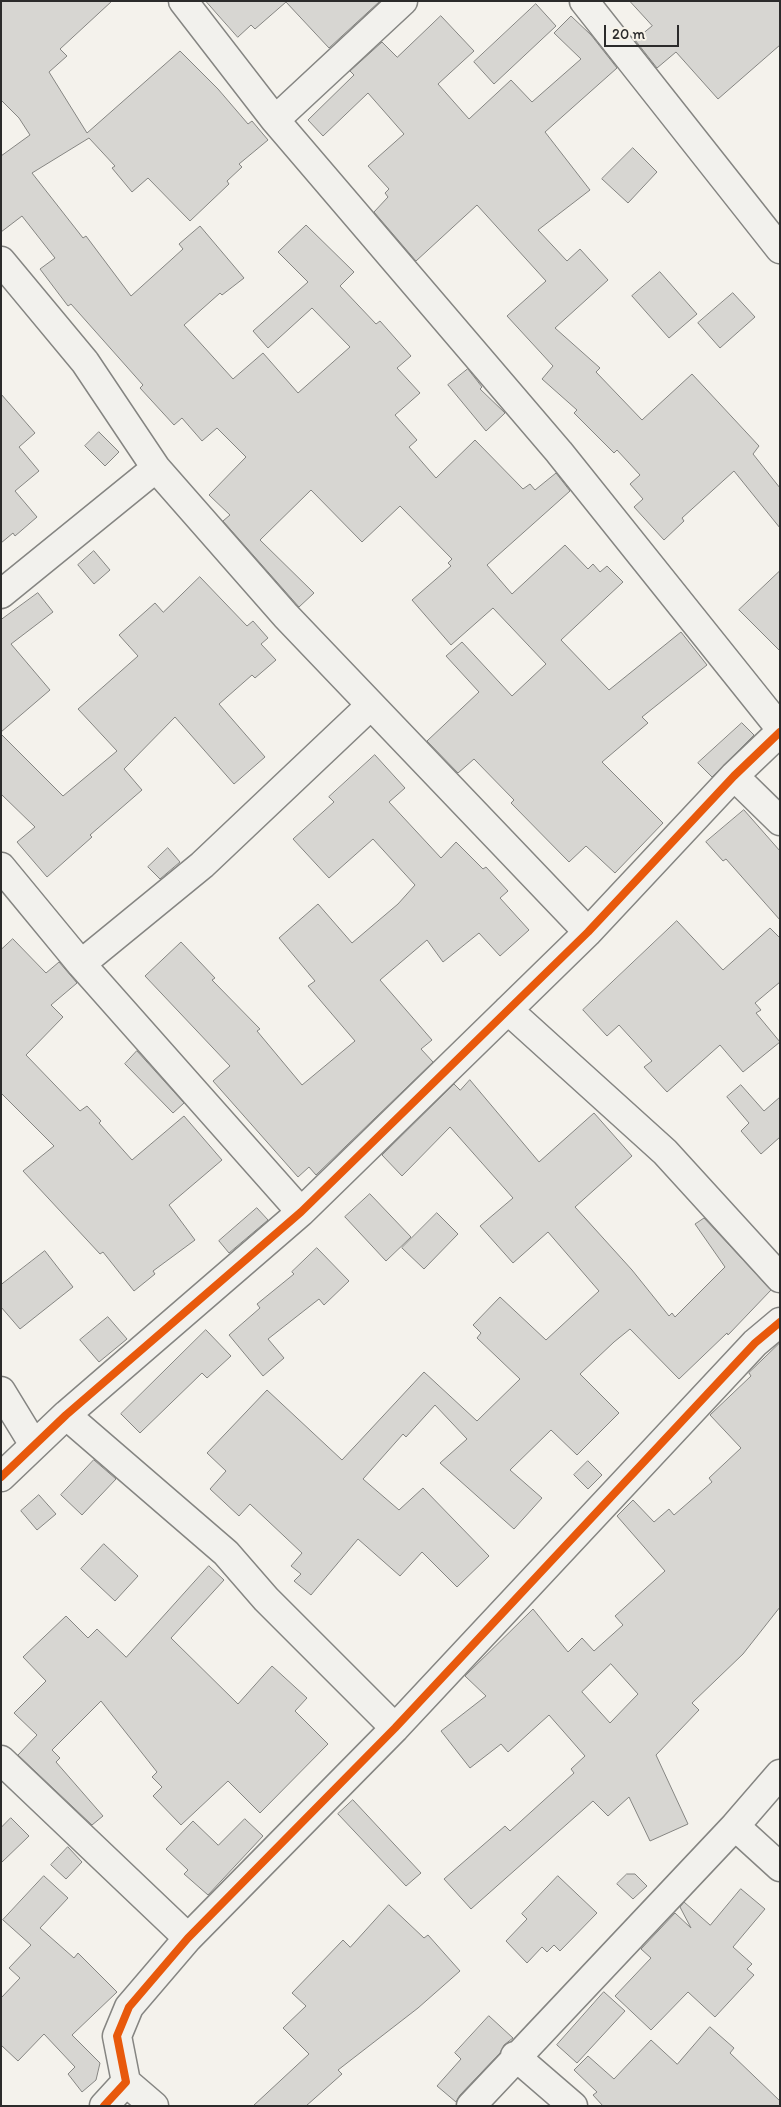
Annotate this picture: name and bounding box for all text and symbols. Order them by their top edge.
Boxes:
scale bar [606,15,681,47]
text: 20 m [612,25,645,43]

